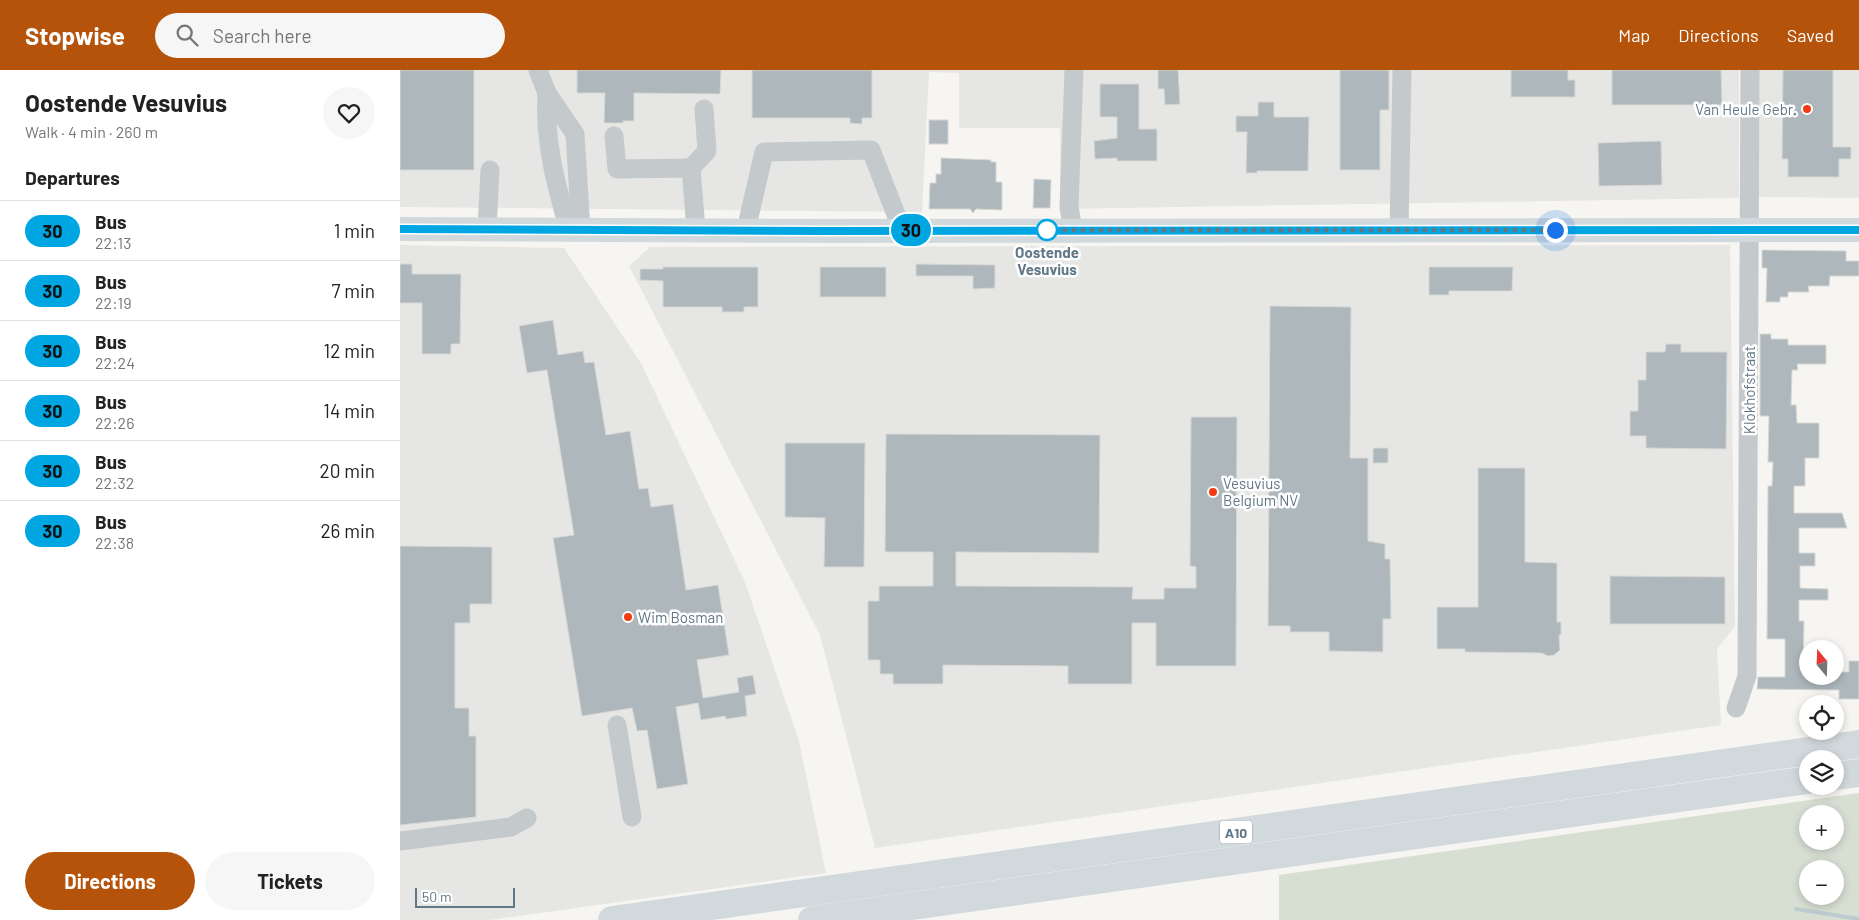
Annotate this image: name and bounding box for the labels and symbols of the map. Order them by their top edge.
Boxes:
place label: Van Heule Gebr. [1695,100,1797,118]
marker: Van Heule Gebr. [1801,103,1813,115]
line badge: 30 [888,214,934,246]
your location [1543,218,1568,243]
marker: Oostende Vesuvius [1036,219,1058,241]
place label: Oostende Vesuvius [1015,243,1079,278]
street label: Klokhofstraat [1740,346,1758,434]
place label: Vesuvius Belgium NV [1223,474,1298,509]
marker: Vesuvius Belgium NV [1207,486,1219,498]
place label: Wim Bosman [638,608,723,626]
marker: Wim Bosman [622,611,634,623]
north arrow [1799,640,1844,685]
road number: A10 [1220,820,1252,844]
scale bar [415,885,515,908]

